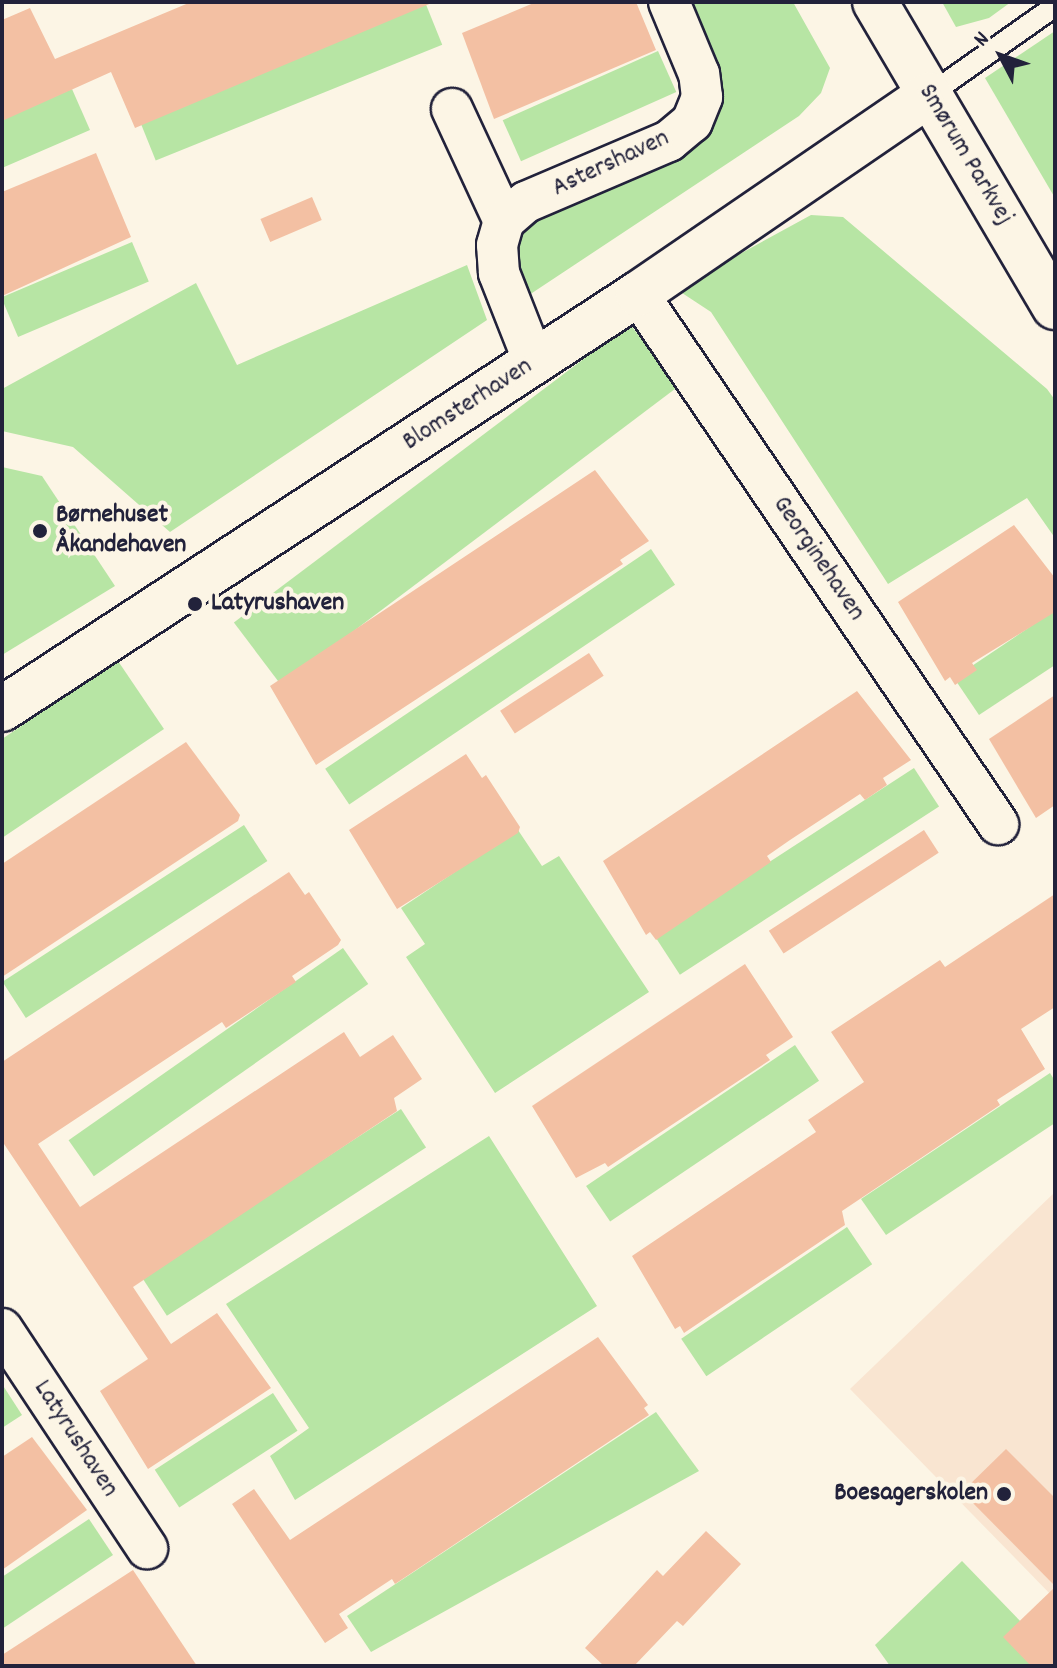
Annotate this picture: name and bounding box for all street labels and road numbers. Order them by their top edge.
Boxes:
street label: Smørum Parkvej [911,79,1019,231]
street label: Astershaven [548,123,674,205]
street label: Blomsterhaven [397,352,539,458]
street label: Georginehaven [765,491,871,627]
street label: Latyrushaven [26,1375,124,1503]

